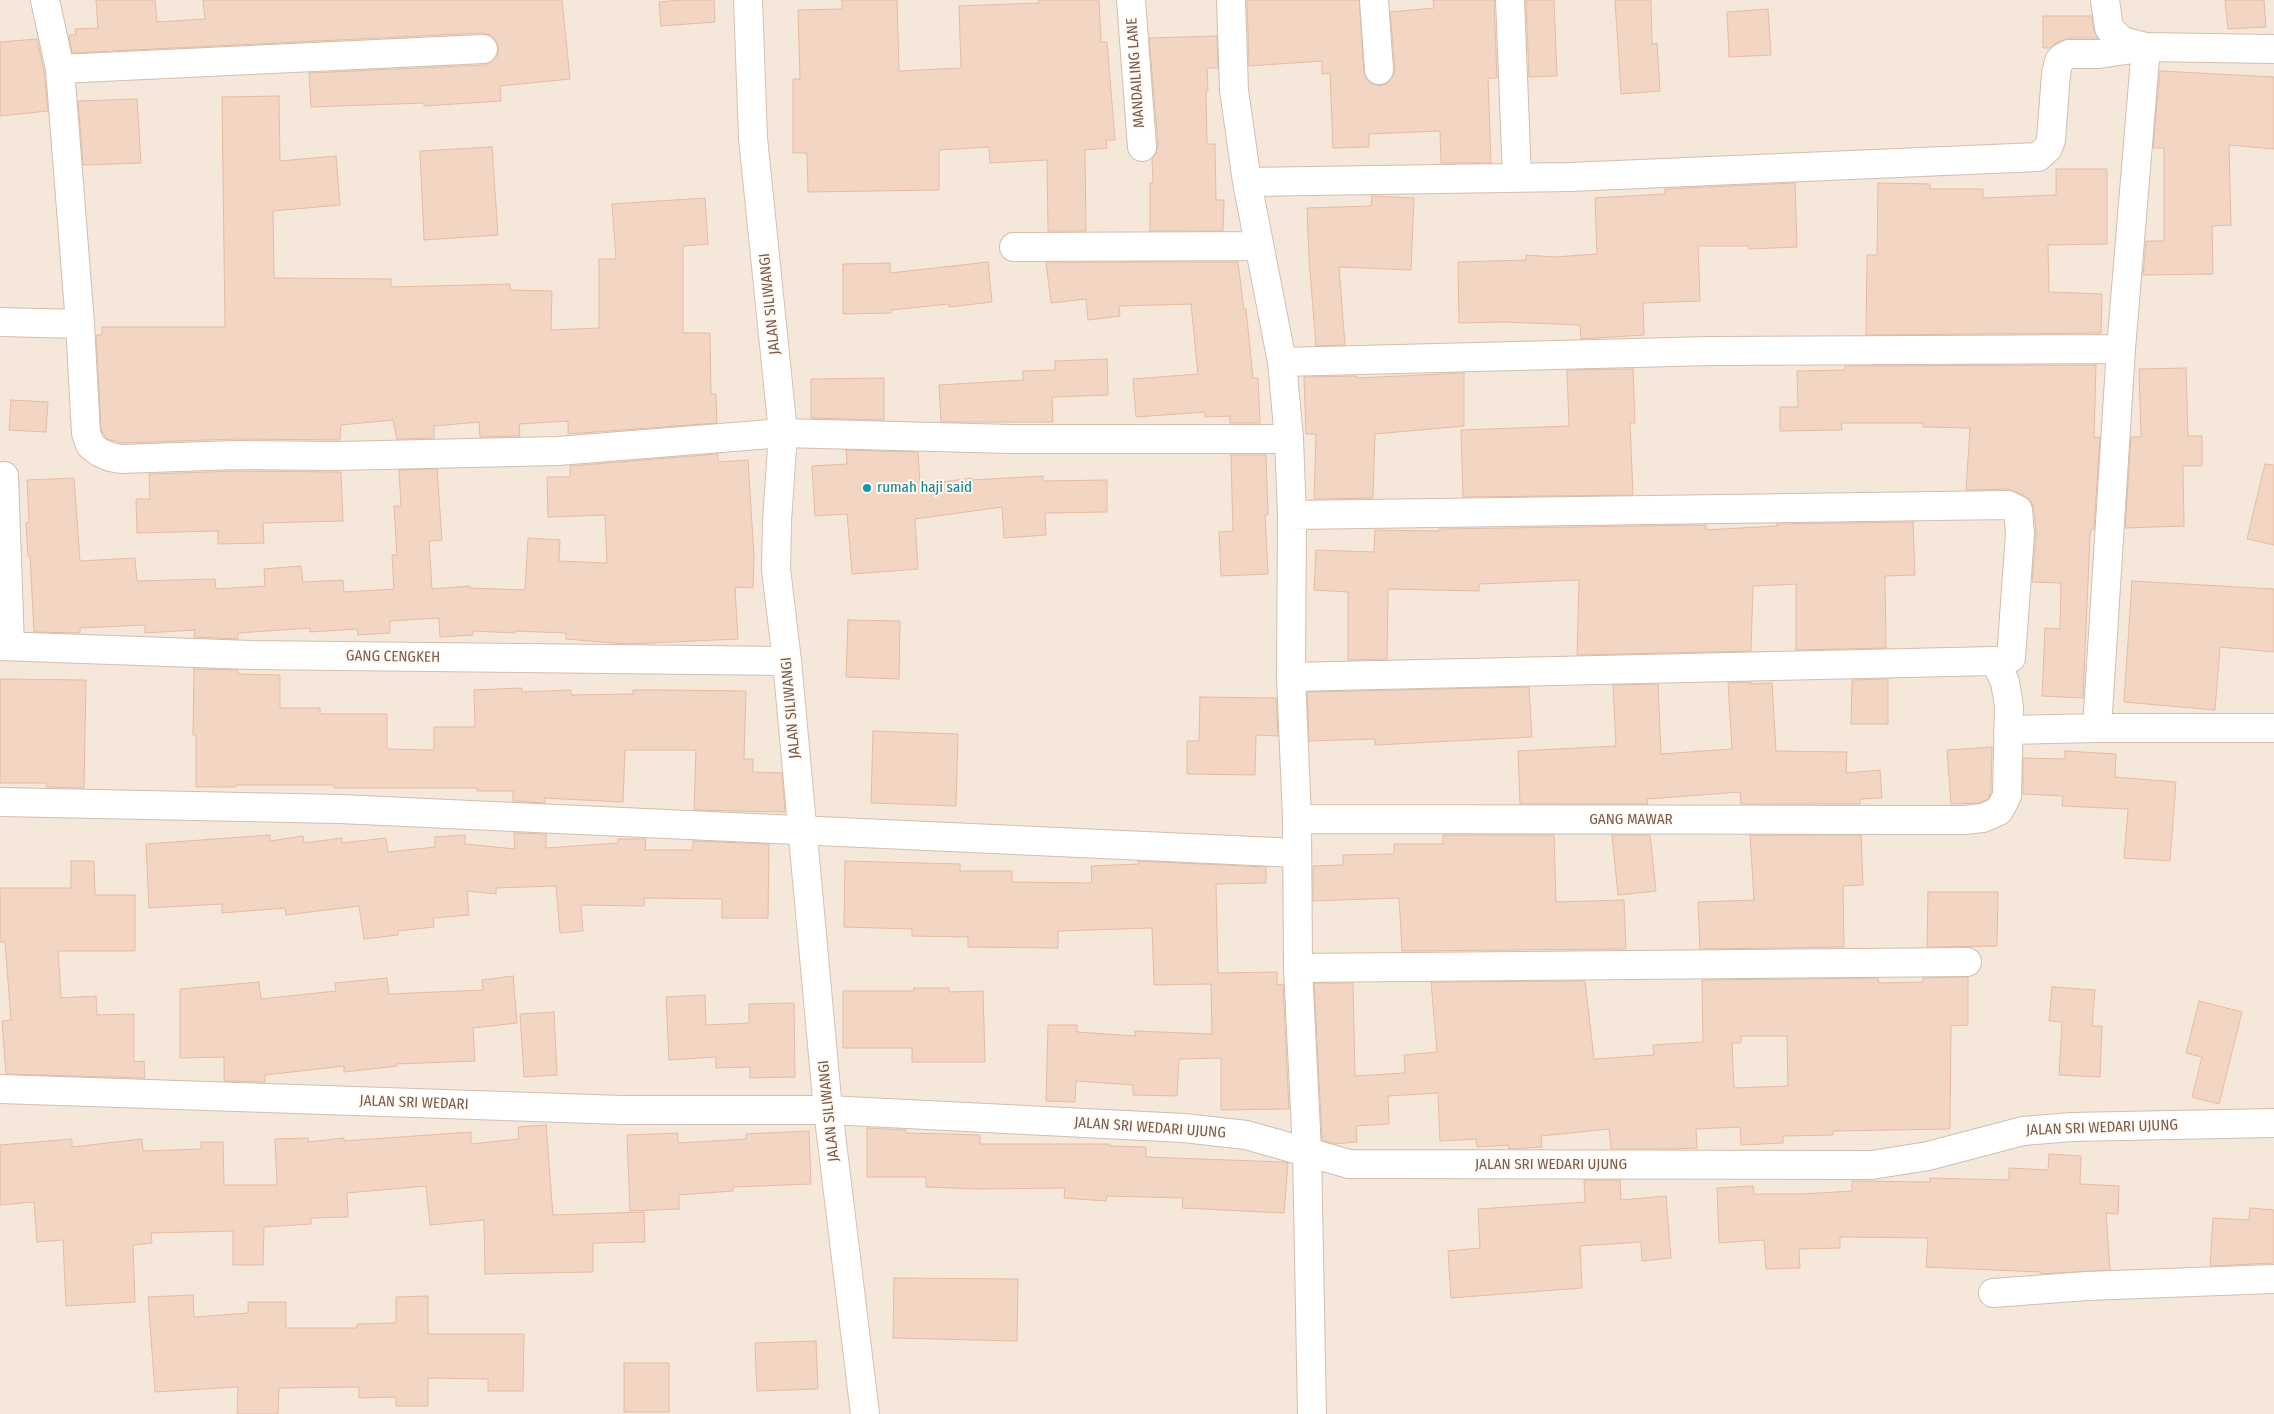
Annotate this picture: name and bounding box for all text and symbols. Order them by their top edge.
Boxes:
street label: MANDAILING LANE [1123,17,1149,129]
street label: JALAN SILIWANGI [756,252,784,356]
place label: rumah haji said [877,479,972,497]
marker: rumah haji said [861,482,873,494]
street label: GANG CENGKEH [346,647,440,667]
street label: JALAN SILIWANGI [778,656,804,760]
street label: GANG MAWAR [1589,811,1673,829]
street label: JALAN SILIWANGI [815,1059,843,1163]
street label: JALAN SRI WEDARI [359,1092,469,1114]
street label: JALAN SRI WEDARI UJUNG [1074,1114,1226,1142]
street label: JALAN SRI WEDARI UJUNG [2026,1116,2178,1140]
street label: JALAN SRI WEDARI UJUNG [1475,1156,1627,1174]

